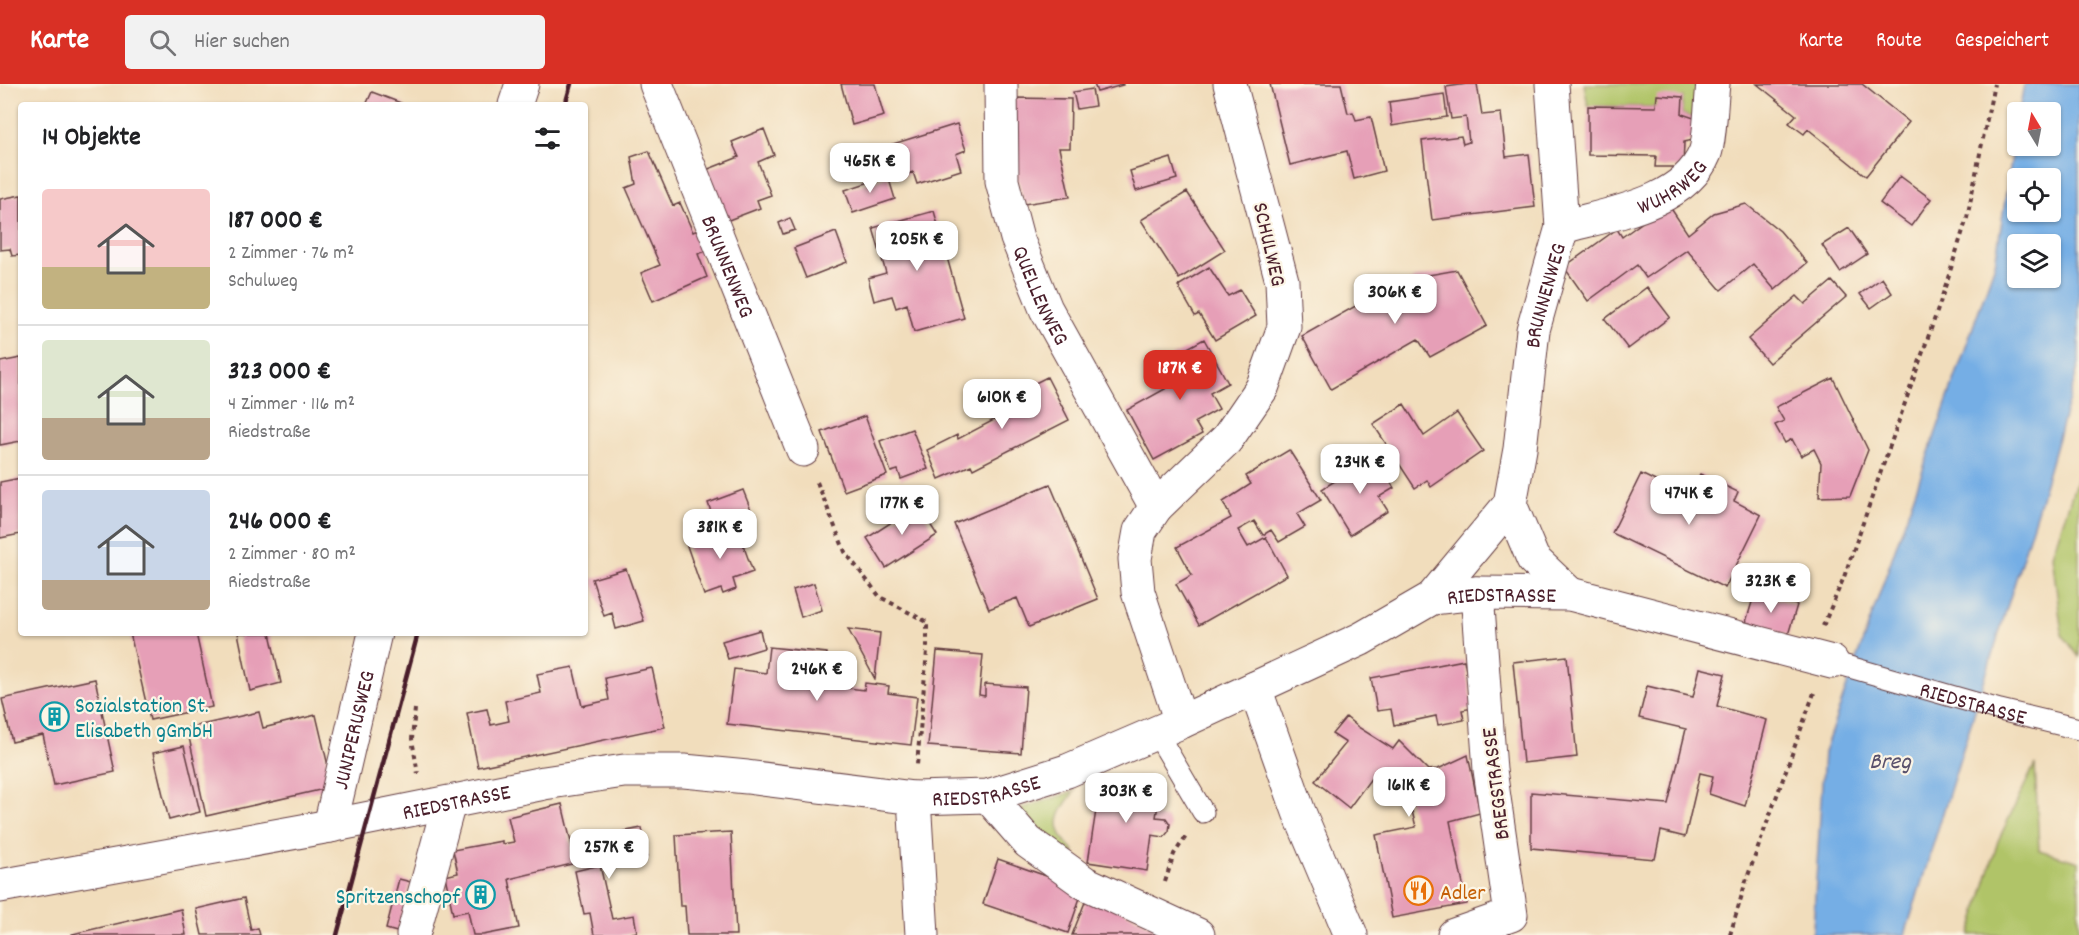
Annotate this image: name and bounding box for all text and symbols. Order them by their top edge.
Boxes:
search box [125,15,545,69]
text: Karte [30,22,89,62]
icon: search [146,26,179,59]
text: Hier suchen [194,27,290,58]
text: Karte [1799,27,1843,57]
text: Route [1876,27,1922,57]
text: Gespeichert [1955,27,2049,57]
north arrow [2007,102,2061,156]
map controls [2007,102,2061,288]
text: 14 Objekte [42,120,141,157]
icon: filters [531,122,564,155]
pin: 465K € [821,143,919,194]
text: 465K € [844,148,896,176]
street label: WUHRWEG [1633,155,1717,224]
button: locate [2007,168,2061,222]
street label: SCHULWEG [1243,200,1292,290]
text: 187 000 € [228,203,323,240]
street label: BRUNNENWEG [691,211,760,323]
icon: home [90,213,162,285]
pin: 205K € [868,221,966,272]
text: 205K € [890,226,944,254]
button: layers [2007,234,2061,288]
text: 2 Zimmer · 76 m² [228,240,354,268]
street label: BRUNNENWEG [1519,240,1576,350]
street label: QUELLENWEG [1003,242,1075,352]
text: Schulweg [228,268,298,296]
pin: 306K € [1346,274,1444,325]
text: 306K € [1368,279,1422,307]
pin: 187K € [1131,350,1229,401]
text: 323 000 € [228,354,331,391]
text: 187K € [1157,355,1203,383]
icon: home [90,364,162,436]
pin: 610K € [953,379,1051,430]
text: 610K € [977,384,1027,412]
text: 4 Zimmer · 116 m² [228,391,355,419]
text: Riedstraße [228,419,310,447]
pin: 234K € [1311,444,1409,495]
text: 234K € [1335,449,1385,477]
pin: 474K € [1640,475,1738,526]
text: 474K € [1664,480,1714,508]
pin: 177K € [853,485,951,536]
text: 177K € [880,490,924,518]
text: 246 000 € [228,504,332,541]
pin: 381K € [671,509,769,560]
icon: home [90,514,162,586]
text: 381K € [697,514,743,542]
text: 2 Zimmer · 80 m² [228,541,356,569]
pin: 323K € [1722,563,1820,614]
text: 323K € [1745,568,1797,596]
text: Riedstraße [228,569,310,597]
street label: RIEDSTRASSE [1445,581,1556,615]
pin: 246K € [768,651,866,702]
text: 246K € [791,656,843,684]
street label: JUNIPERUSWEG [327,668,385,793]
street label: RIEDSTRASSE [1915,676,2029,735]
place label: Sozialstation St. Elisabeth gGmbH [75,692,213,748]
building icon: Sozialstation St. Elisabeth gGmbH [38,701,70,733]
street label: BREGSTRASSE [1475,726,1520,841]
water label: Breg [1869,746,1912,780]
pin: 161K € [1360,767,1458,818]
street label: RIEDSTRASSE [932,768,1045,817]
text: 161K € [1387,772,1431,800]
pin: 303K € [1077,773,1175,824]
street label: RIEDSTRASSE [400,778,514,830]
text: 303K € [1099,778,1153,806]
pin: 257K € [560,829,658,880]
text: 257K € [584,834,634,862]
restaurant icon: Adler [1403,875,1435,907]
building icon: Spritzenschopf [465,879,497,911]
place label: Adler [1440,879,1486,910]
place label: Spritzenschopf [336,883,461,914]

